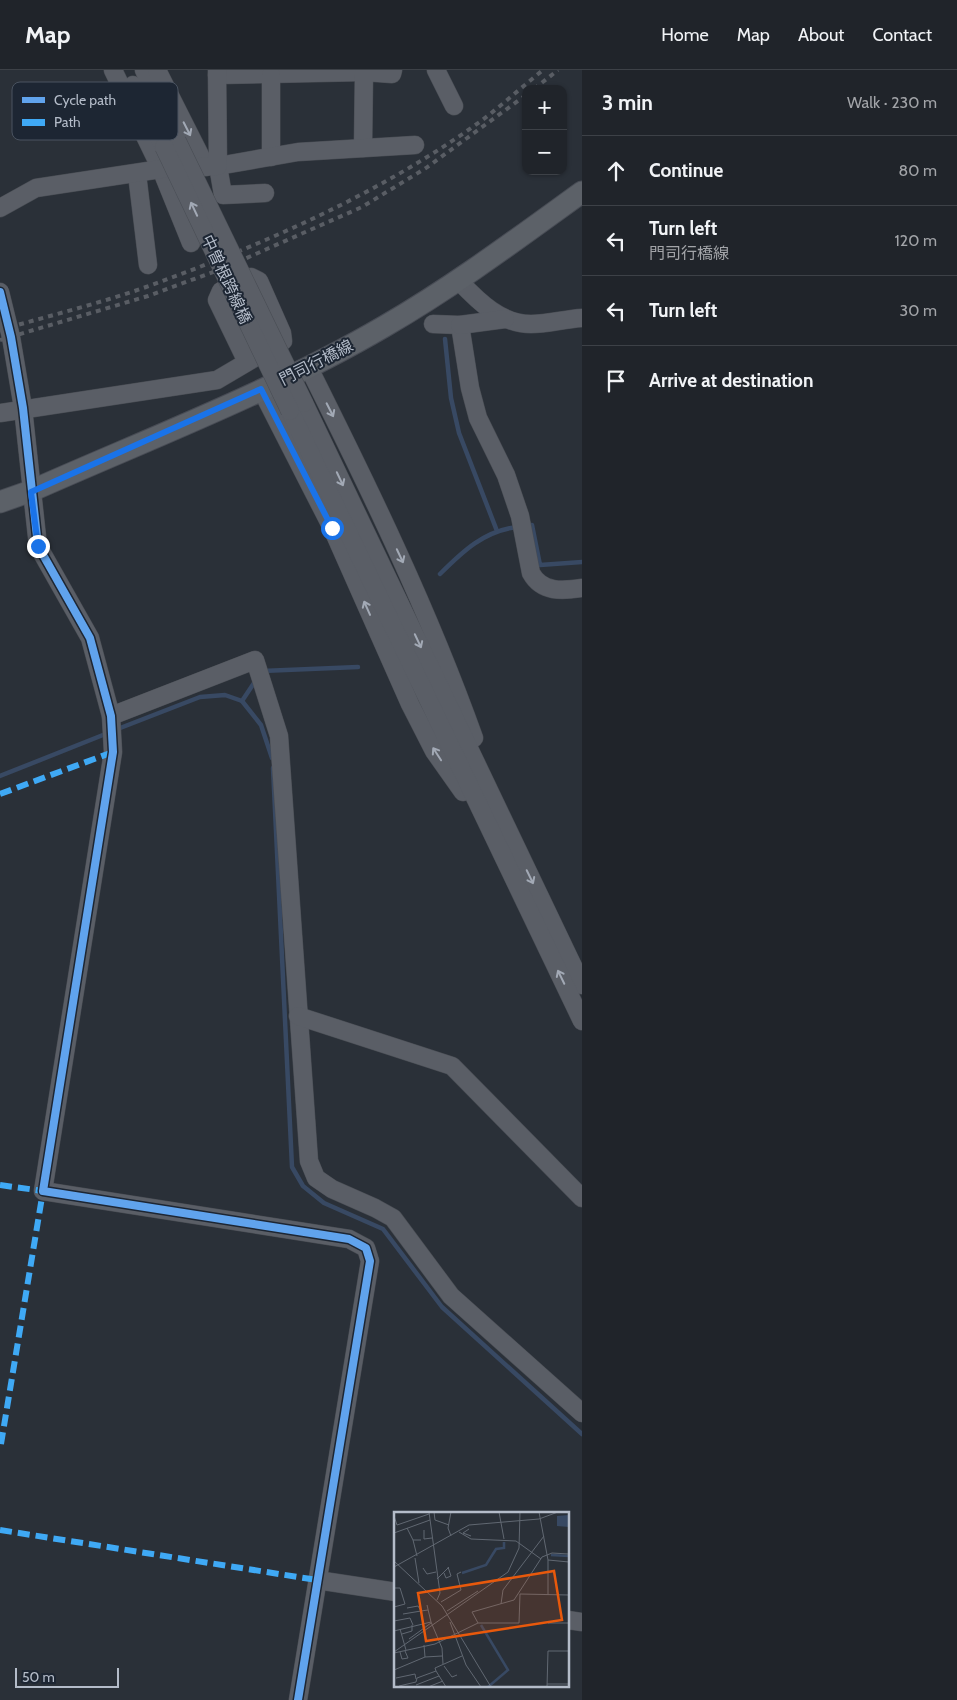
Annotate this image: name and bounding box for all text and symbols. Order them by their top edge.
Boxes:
text: Map [25,20,71,49]
text: Home [661,24,709,46]
text: Map [737,24,770,46]
text: About [798,24,844,46]
text: Contact [872,24,932,46]
legend [12,82,178,140]
map controls [522,85,567,175]
button: + [522,85,567,130]
text: 3 min [602,90,653,115]
text: Cycle path [54,91,116,109]
text: Walk · 230 m [847,93,937,112]
text: Path [54,113,81,131]
one-way arrow [183,121,192,136]
button: − [522,130,567,175]
icon: ahead [602,157,630,185]
text: Continue [649,159,723,182]
text: 80 m [899,161,937,180]
one-way arrow [188,202,198,217]
text: Turn left [649,217,717,240]
icon: left [602,227,630,255]
text: 120 m [895,231,937,250]
street label: 中曽根跨線橋 [198,232,255,327]
text: 門司行橋線 [649,244,729,263]
icon: left [602,297,630,325]
text: Turn left [649,299,717,322]
text: 30 m [900,301,937,320]
street label: 門司行橋線 [276,336,356,389]
icon: arrive [602,367,630,395]
text: Arrive at destination [649,369,813,392]
one-way arrow [326,402,335,417]
one-way arrow [336,471,345,486]
route start [321,517,344,540]
route end [27,535,50,558]
one-way arrow [396,549,406,564]
one-way arrow [362,601,372,616]
one-way arrow [413,634,423,649]
one-way arrow [432,748,442,762]
one-way arrow [525,870,535,885]
one-way arrow [556,970,565,985]
inset map [394,1512,570,1688]
scale bar [15,1665,119,1688]
text: 50 m [22,1668,55,1686]

